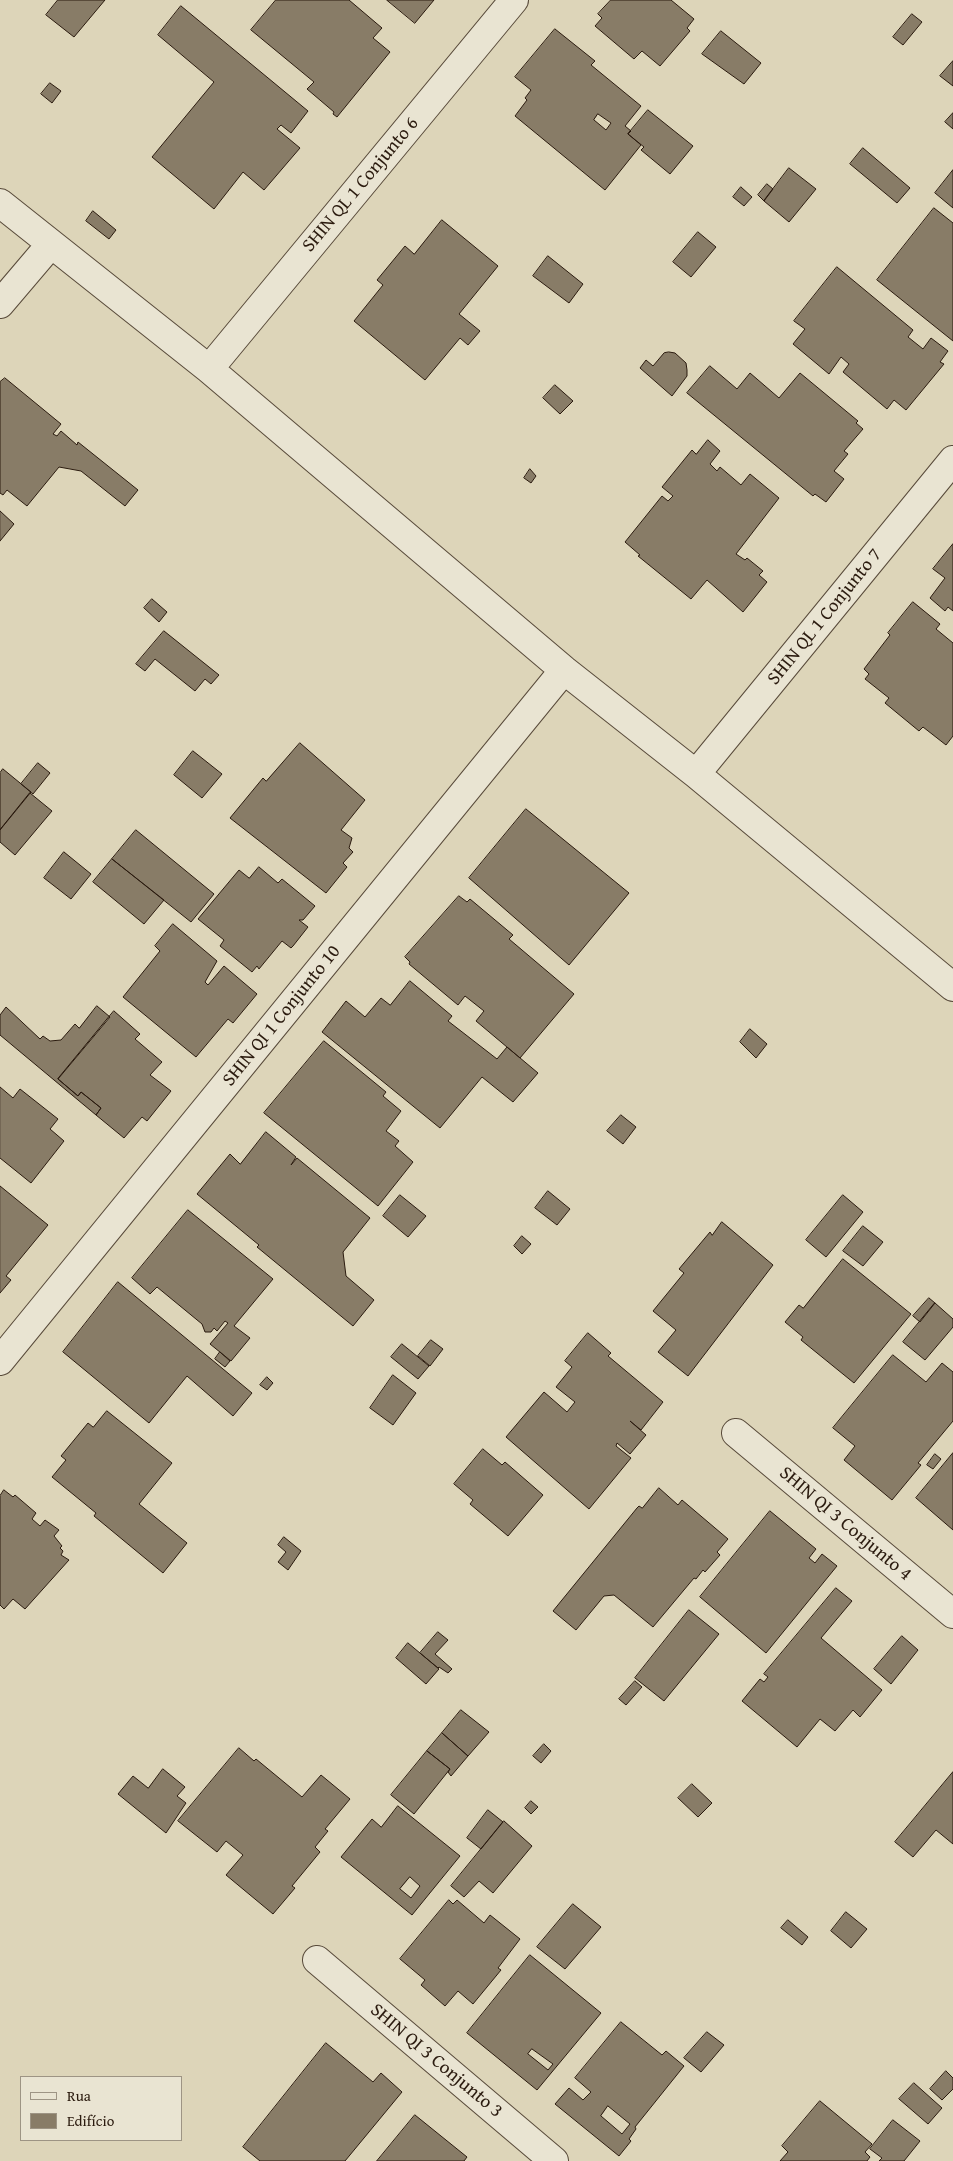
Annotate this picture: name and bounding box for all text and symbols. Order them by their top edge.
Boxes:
street label: SHIN QL 1 Conjunto 6 [298,113,424,257]
street label: SHIN QL 1 Conjunto 7 [763,544,887,690]
street label: SHIN QI 1 Conjunto 10 [218,941,346,1091]
street label: SHIN QI 3 Conjunto 4 [774,1462,916,1586]
street label: SHIN QI 3 Conjunto 3 [365,1999,507,2123]
legend [20,2076,182,2141]
text: Rua [67,2085,91,2106]
text: Edifício [67,2110,114,2131]

